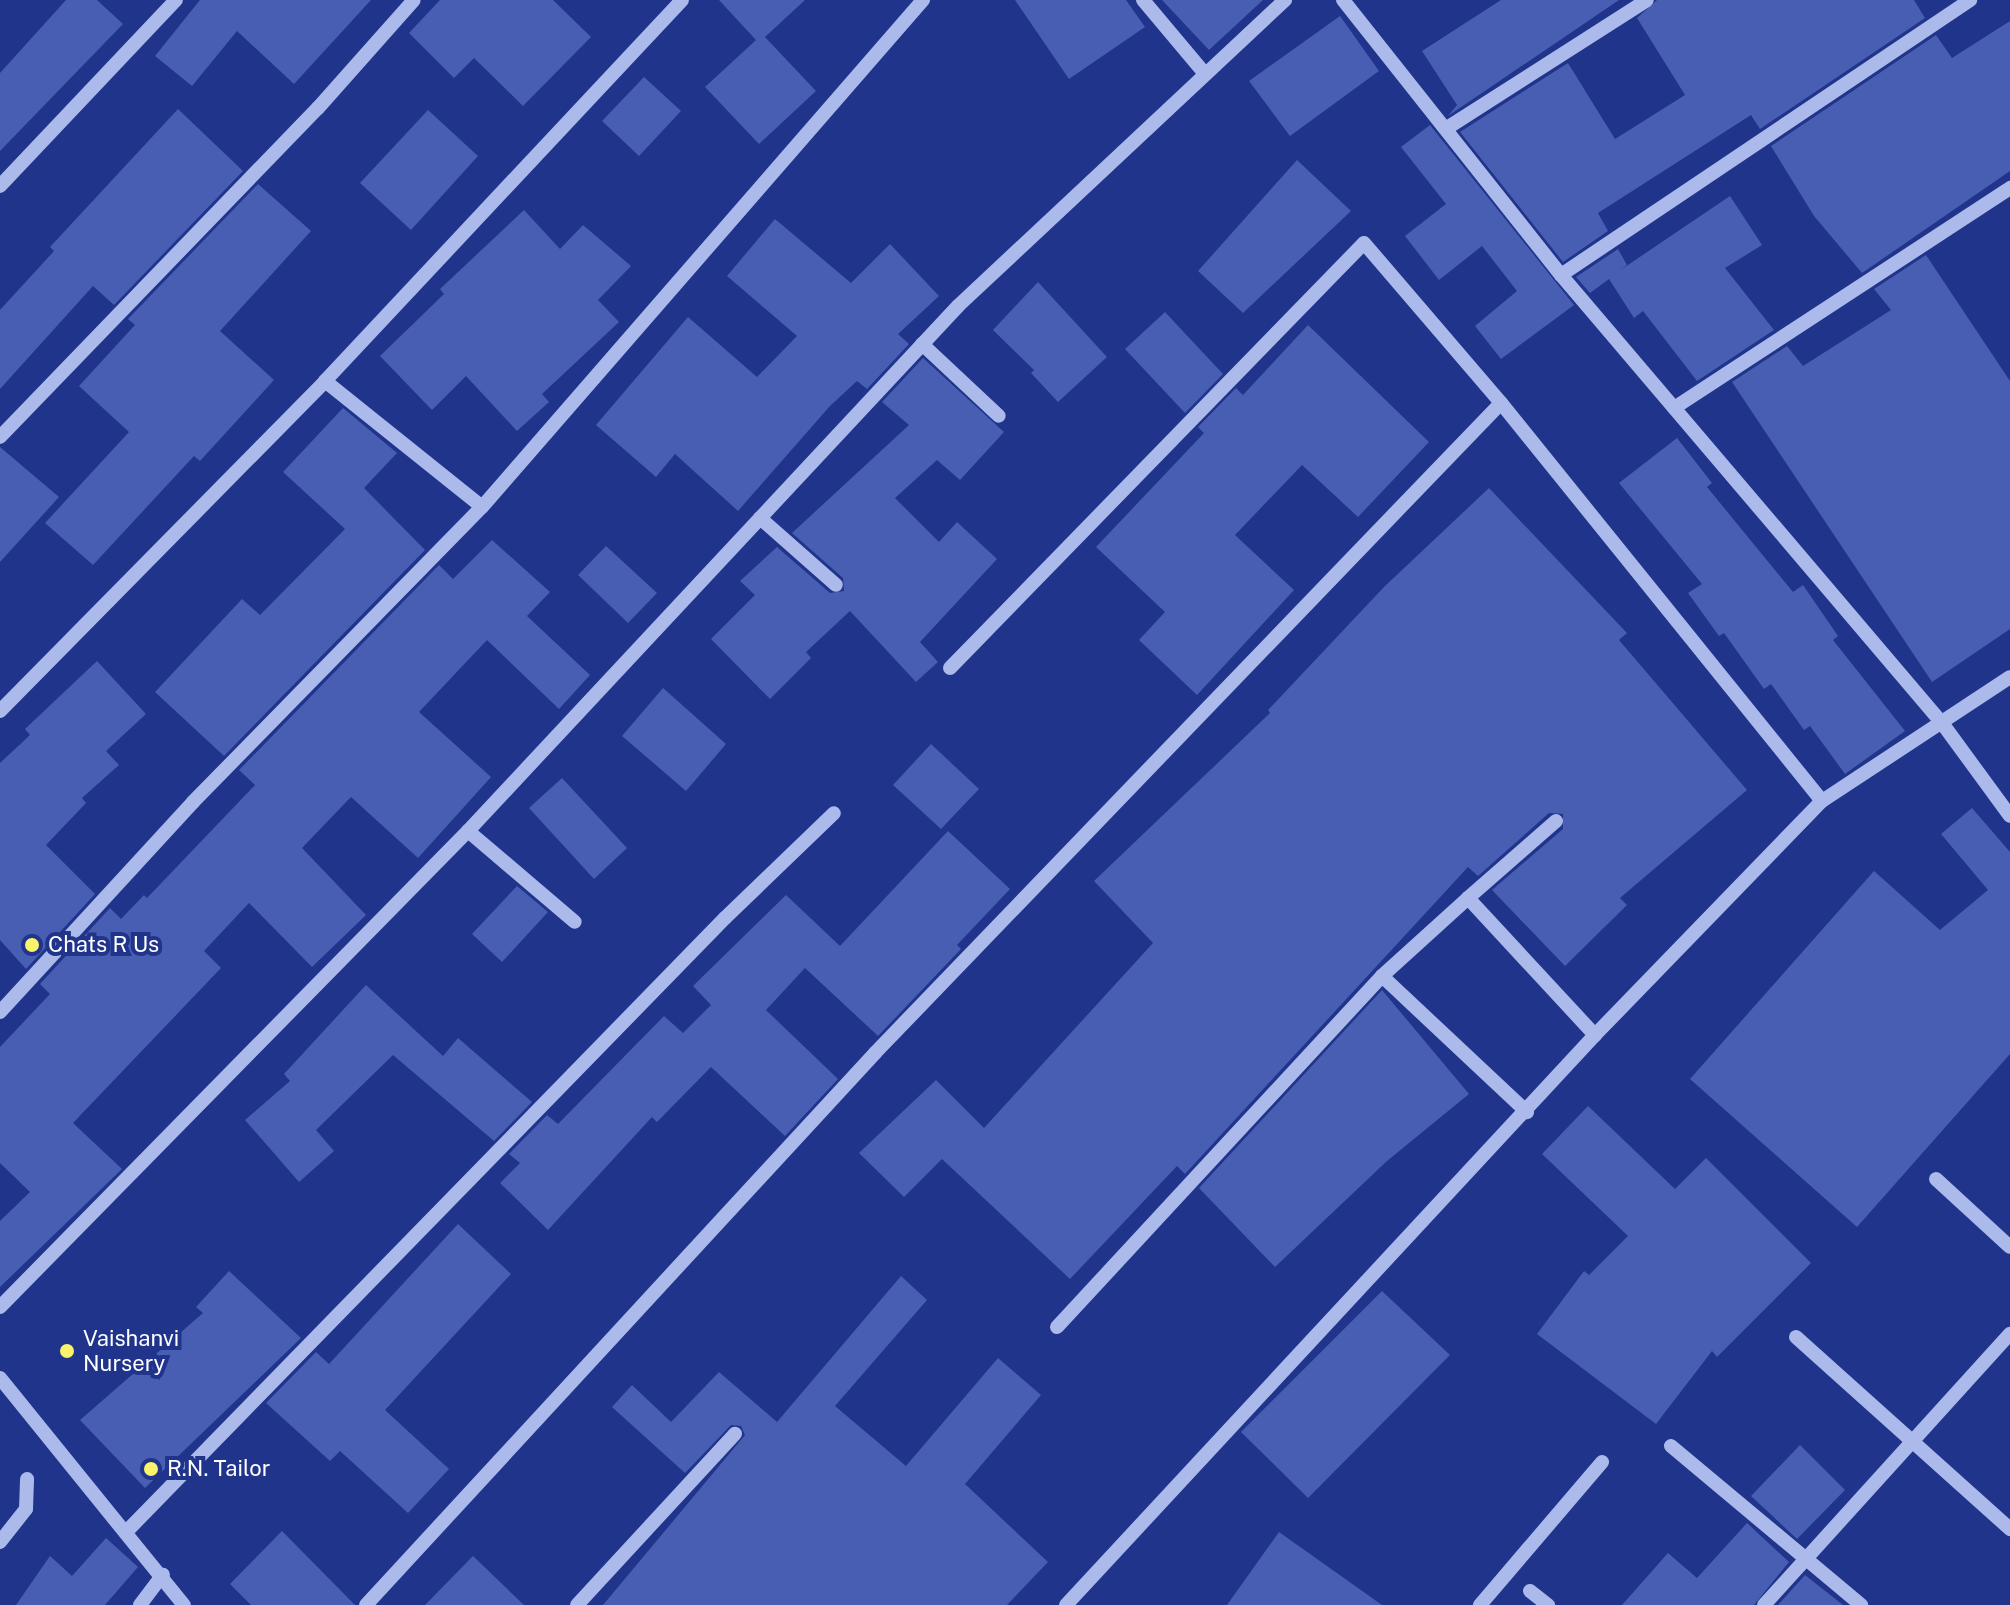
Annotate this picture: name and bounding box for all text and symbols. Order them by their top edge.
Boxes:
place label: Chats R Us [48,932,159,958]
marker: Chats R Us [23,936,41,954]
place label: Vaishanvi Nursery [83,1325,179,1376]
marker: Vaishanvi Nursery [58,1342,76,1360]
place label: R.N. Tailor [167,1456,270,1482]
marker: R.N. Tailor [142,1460,160,1478]

